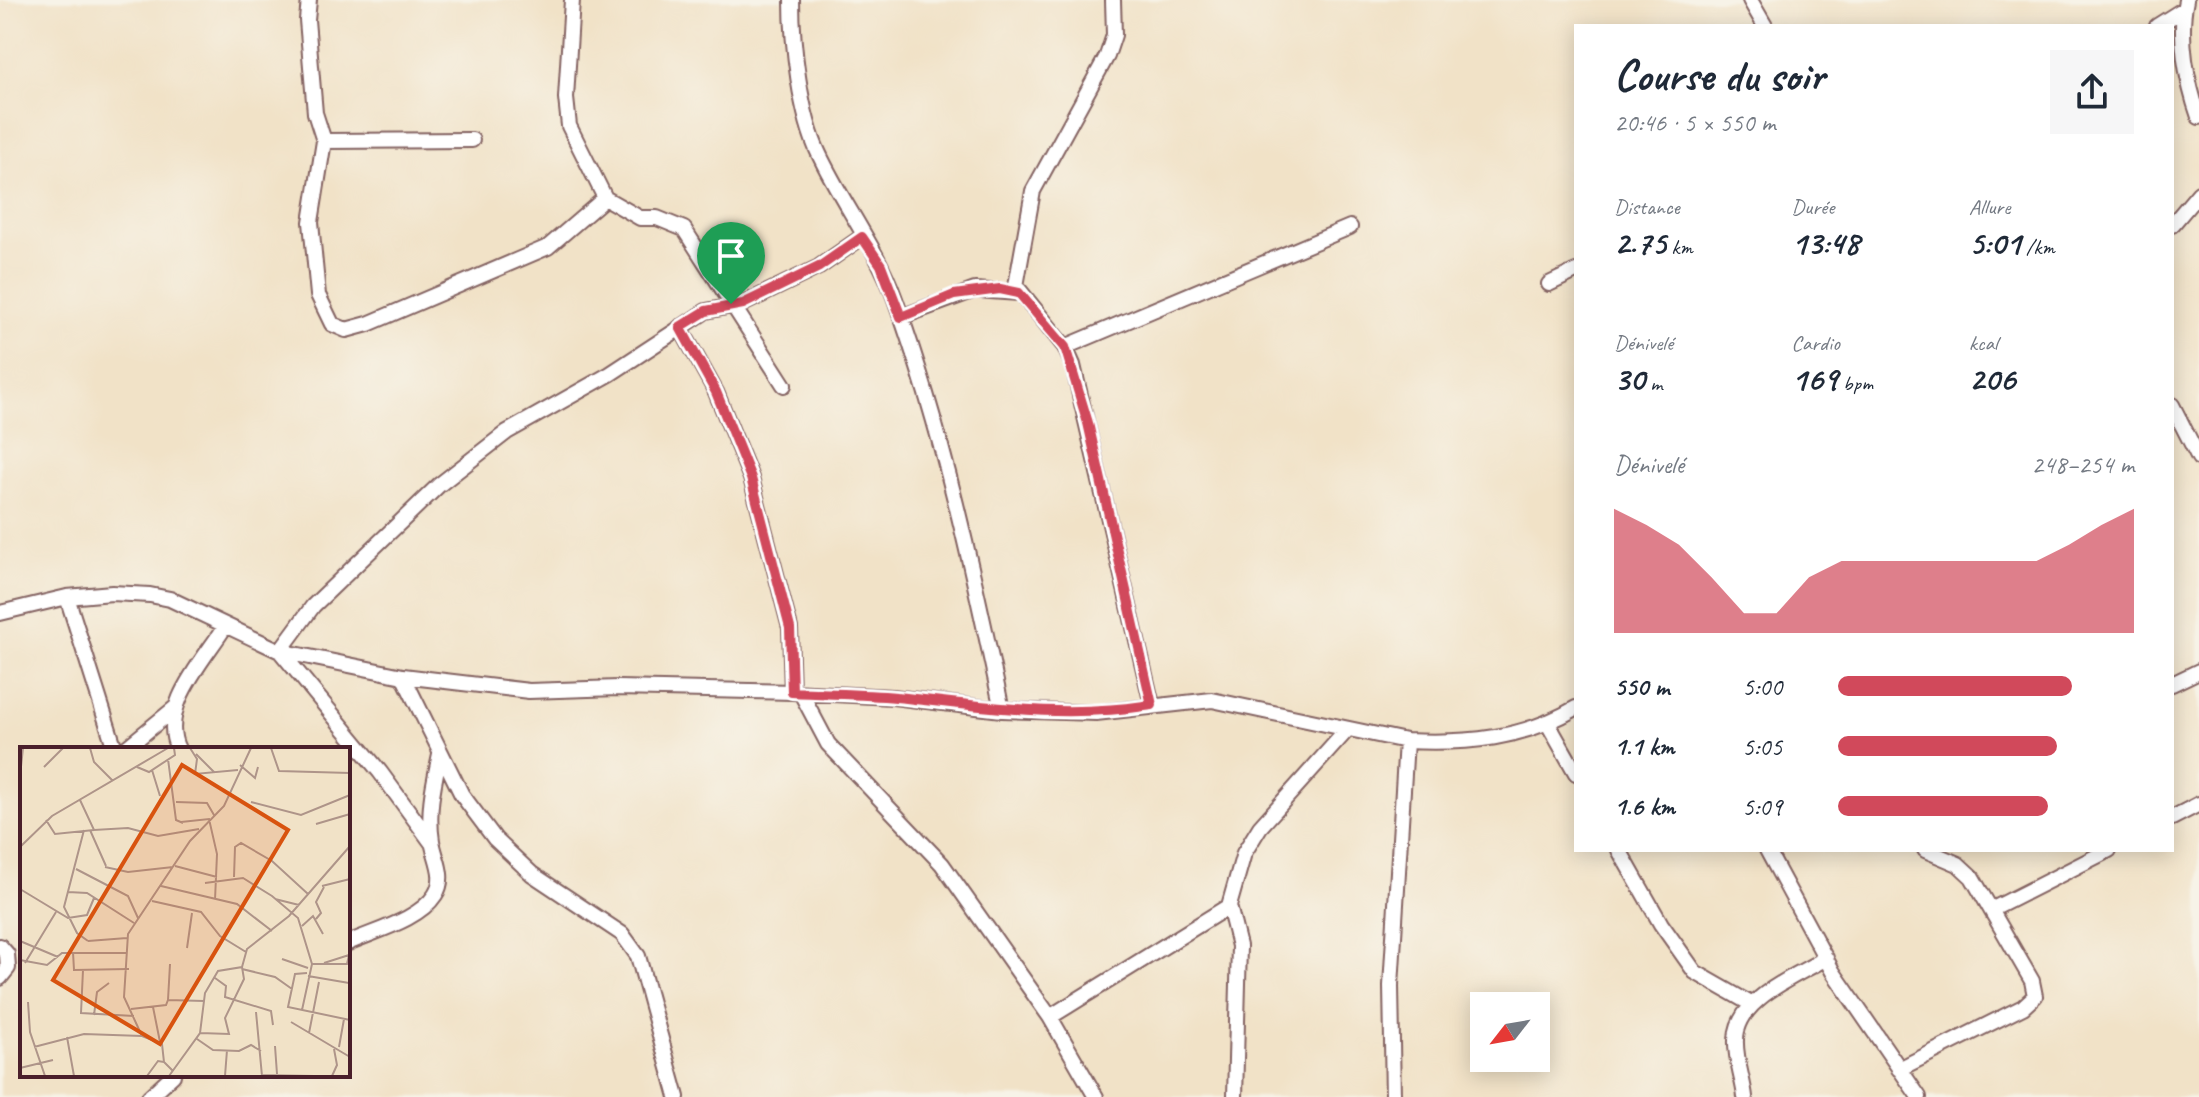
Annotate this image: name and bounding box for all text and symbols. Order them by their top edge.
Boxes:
text: Course du soir [1614,48,1824,103]
button: share [2050,50,2134,134]
text: 20:46 · 5 × 550 m [1614,106,1775,139]
text: Distance [1614,193,1680,221]
text: Durée [1791,193,1834,221]
text: Allure [1969,193,2010,221]
text: 2.75 [1614,221,1666,264]
text: 13:48 [1791,221,1859,264]
text: 5:01 [1969,221,2021,264]
pin [697,222,765,304]
text: km [1666,233,1693,261]
text: /km [2021,233,2055,261]
icon: arrive [709,234,753,278]
text: Dénivelé [1614,329,1673,357]
text: Cardio [1791,329,1840,357]
text: kcal [1969,329,1998,357]
text: 30 [1614,357,1645,400]
text: 169 [1791,357,1838,400]
text: 206 [1969,357,2015,400]
text: m [1645,369,1662,397]
text: bpm [1838,369,1873,397]
text: Dénivelé [1614,448,1684,481]
text: 248–254 m [2031,448,2134,481]
text: 550 m [1614,670,1669,703]
text: 5:00 [1742,670,1782,703]
text: 1.1 km [1614,730,1674,763]
text: 5:05 [1742,730,1782,763]
inset map [20,747,350,1077]
text: 1.6 km [1614,790,1675,823]
text: 5:09 [1742,790,1782,823]
north arrow [1470,992,1550,1072]
map controls [1470,992,1550,1072]

